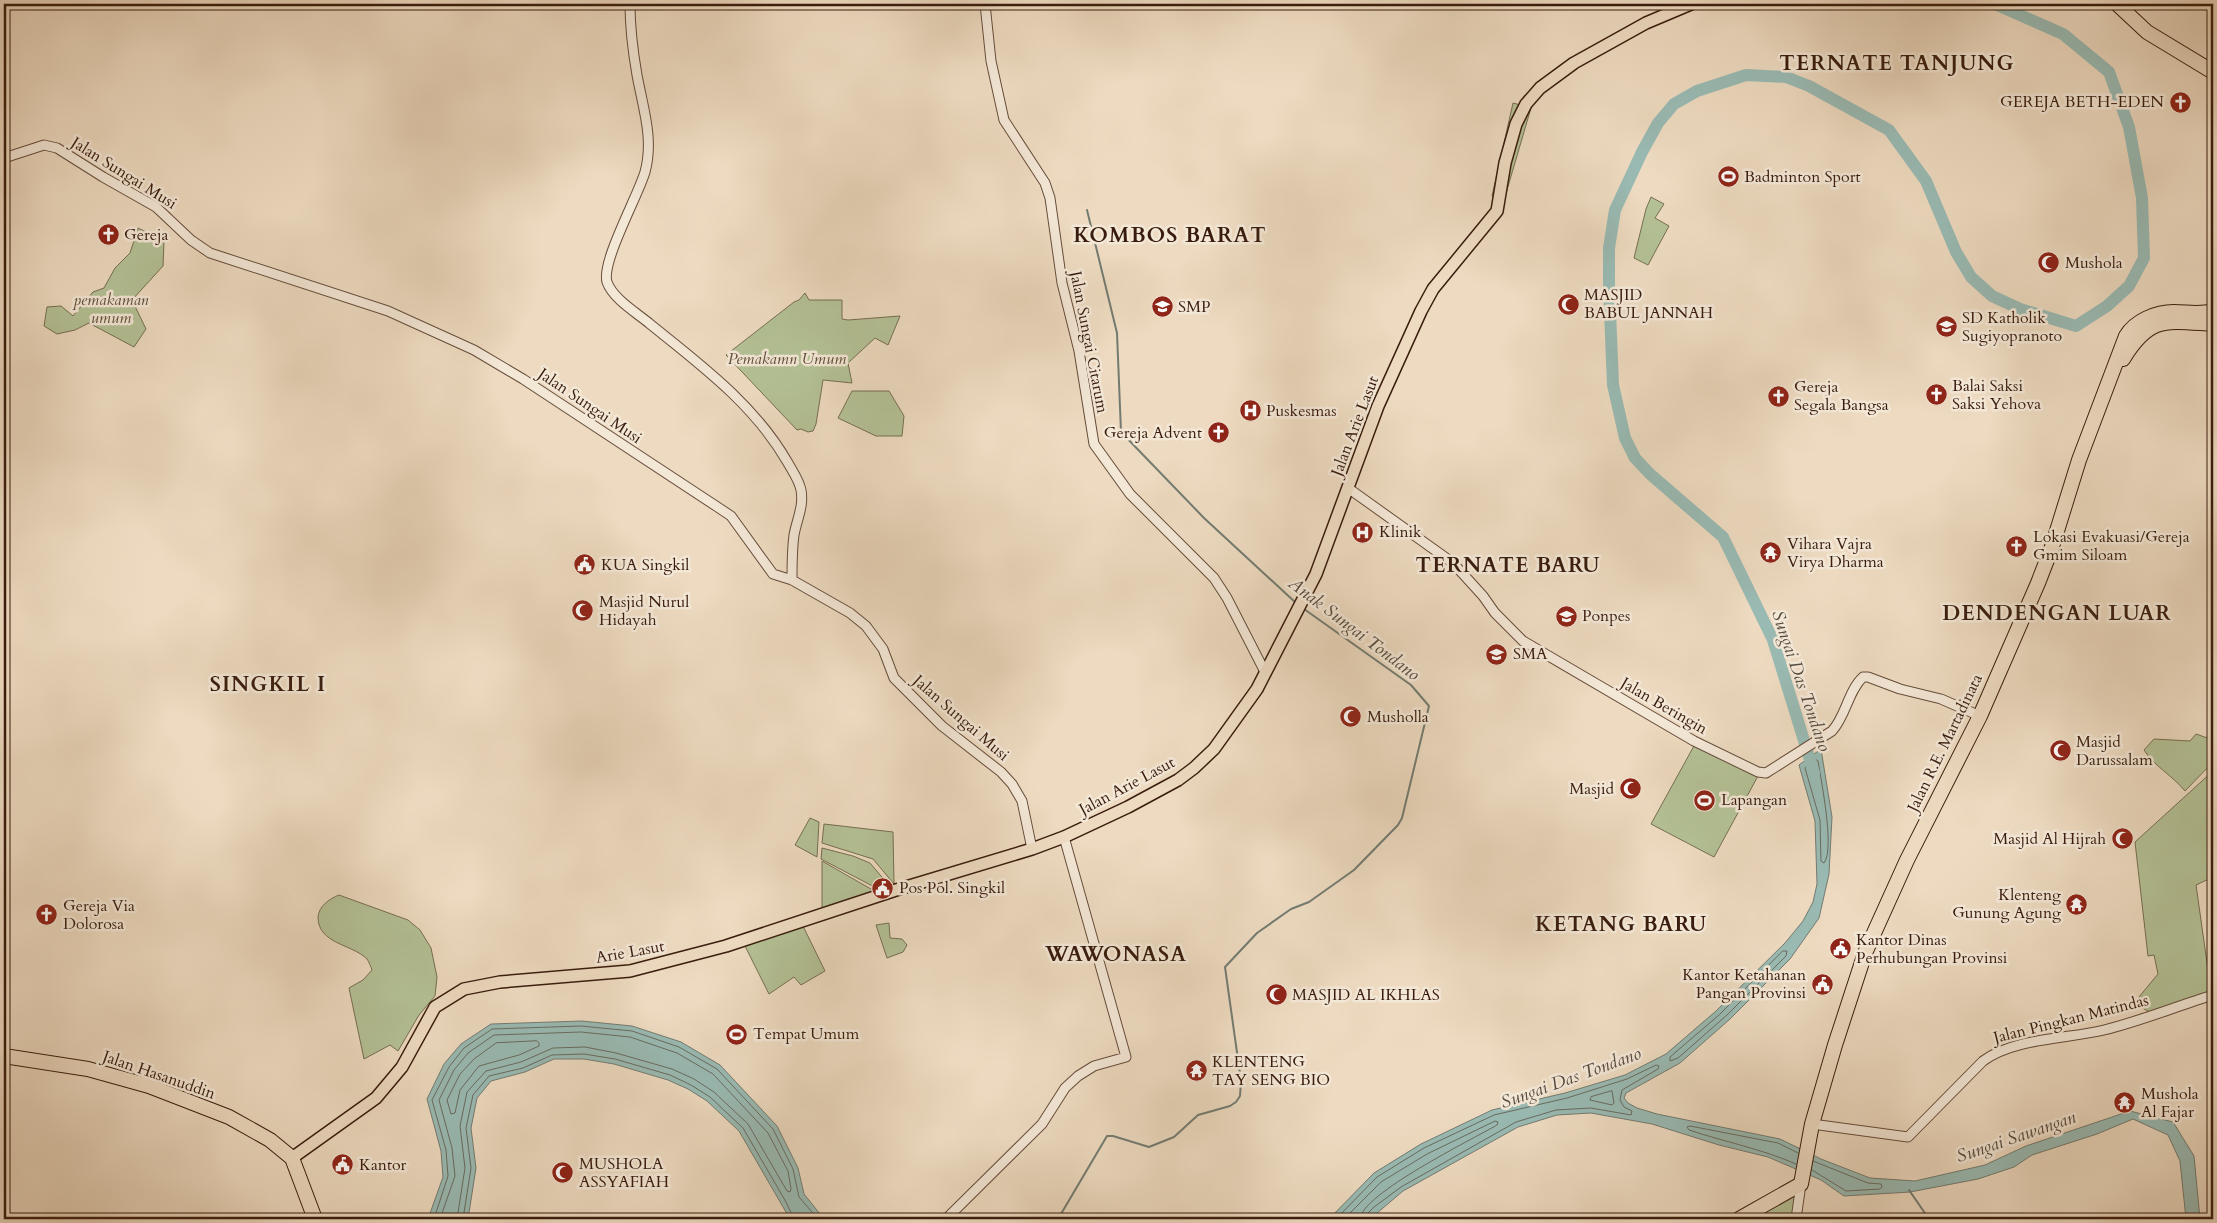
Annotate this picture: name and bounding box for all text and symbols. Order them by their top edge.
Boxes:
district label: TERNATE TANJUNG [1779,49,2015,78]
church icon: GEREJA BETH-EDEN [2168,90,2192,114]
place label: GEREJA BETH-EDEN [2000,91,2164,113]
street label: Jalan Sungai Musi [65,131,182,215]
sports icon: Badminton Sport [1716,165,1740,189]
place label: Badminton Sport [1744,166,1861,188]
district label: KOMBOS BARAT [1073,221,1267,250]
church icon: Gereja [96,223,120,247]
place label: Gereja [124,224,169,246]
mosque icon: Mushola [2037,251,2061,275]
place label: Mushola [2065,252,2123,274]
street label: Jalan Sungai Citarum [1064,267,1114,415]
place label: MASJID BABUL JANNAH [1584,284,1713,324]
park label: pemakaman umum [71,289,149,329]
mosque icon: MASJID BABUL JANNAH [1556,292,1580,316]
school or university icon: SMP [1150,295,1174,319]
place label: SMP [1178,296,1211,318]
place label: SD Katholik Sugiyopranoto [1962,307,2062,347]
school or university icon: SD Katholik Sugiyopranoto [1934,315,1958,339]
park label: Pemakamn Umum [728,348,846,370]
street label: Jalan Sungai Musi [532,362,647,449]
street label: Jalan Arie Lasut [1325,373,1384,481]
place label: Balai Saksi Saksi Yehova [1952,375,2041,415]
place label: Gereja Segala Bangsa [1794,376,1889,416]
church icon: Balai Saksi Saksi Yehova [1924,383,1948,407]
church icon: Gereja Segala Bangsa [1766,384,1790,408]
hospital icon: Puskesmas [1238,399,1262,423]
place label: Puskesmas [1266,400,1337,422]
church icon: Gereja Advent [1206,421,1230,445]
place label: Gereja Advent [1104,422,1202,444]
hospital icon: Klinik [1351,520,1375,544]
place label: Klinik [1379,521,1422,543]
place label: Lokasi Evakuasi/Gereja Gmim Siloam [2033,526,2190,566]
place label: Vihara Vajra Virya Dharma [1787,533,1884,573]
church icon: Lokasi Evakuasi/Gereja Gmim Siloam [2005,534,2029,558]
temple icon: Vihara Vajra Virya Dharma [1759,541,1783,565]
district label: TERNATE BARU [1416,551,1600,580]
public building icon: KUA Singkil [573,553,597,577]
place label: KUA Singkil [601,554,689,576]
water label: Anak Sungai Tondano [1282,571,1425,687]
place label: Masjid Nurul Hidayah [599,591,689,631]
mosque icon: Masjid Nurul Hidayah [571,599,595,623]
district label: DENDENGAN LUAR [1942,599,2172,628]
school or university icon: Ponpes [1554,604,1578,628]
place label: Ponpes [1582,605,1630,627]
water label: Sungai Das Tondano [1765,607,1837,755]
school or university icon: SMA [1485,642,1509,666]
place label: SMA [1513,643,1548,665]
street label: Jalan Sungai Musi [907,669,1014,766]
district label: SINGKIL I [210,670,326,699]
street label: Jalan R.E. Martadinata [1901,670,1988,817]
street label: Jalan Beringin [1615,671,1711,740]
mosque icon: Musholla [1339,705,1363,729]
place label: Musholla [1367,706,1429,728]
place label: Masjid Darussalam [2076,731,2153,771]
mosque icon: Masjid Darussalam [2048,739,2072,763]
street label: Jalan Arie Lasut [1073,751,1179,821]
mosque icon: Masjid [1618,777,1642,801]
place label: Masjid [1569,778,1614,800]
sports icon: Lapangan [1693,788,1717,812]
place label: Lapangan [1721,789,1787,811]
mosque icon: Masjid Al Hijrah [2110,827,2134,851]
place label: Masjid Al Hijrah [1993,828,2106,850]
public building icon: Pos Pol. Singkil [871,876,895,900]
place label: Pos Pol. Singkil [899,877,1005,899]
place label: Klenteng Gunung Agung [1952,884,2061,924]
temple icon: Klenteng Gunung Agung [2065,892,2089,916]
place label: Gereja Via Dolorosa [63,895,135,935]
church icon: Gereja Via Dolorosa [35,903,59,927]
district label: KETANG BARU [1535,910,1707,939]
place label: Kantor Dinas Perhubungan Provinsi [1856,929,2008,969]
street label: Arie Lasut [594,935,666,969]
public building icon: Kantor Dinas Perhubungan Provinsi [1828,937,1852,961]
district label: WAWONASA [1044,940,1187,969]
place label: Kantor Ketahanan Pangan Provinsi [1682,964,1806,1004]
public building icon: Kantor Ketahanan Pangan Provinsi [1810,972,1834,996]
mosque icon: MASJID AL IKHLAS [1264,983,1288,1007]
place label: MASJID AL IKHLAS [1292,984,1440,1006]
street label: Jalan Pingkan Matindas [1989,989,2151,1049]
sports icon: Tempat Umum [725,1022,749,1046]
place label: Tempat Umum [753,1023,860,1045]
water label: Sungai Das Tondano [1497,1041,1645,1115]
street label: Jalan Hasanuddin [98,1045,218,1105]
place label: KLENTENG TAY SENG BIO [1212,1051,1330,1091]
temple icon: KLENTENG TAY SENG BIO [1184,1059,1208,1083]
place label: Mushola Al Fajar [2141,1083,2199,1123]
temple icon: Mushola Al Fajar [2113,1091,2137,1115]
water label: Sungai Sawangan [1953,1105,2079,1169]
public building icon: Kantor [331,1153,355,1177]
place label: MUSHOLA ASSYAFIAH [579,1153,669,1193]
place label: Kantor [359,1154,407,1176]
mosque icon: MUSHOLA ASSYAFIAH [551,1161,575,1185]

